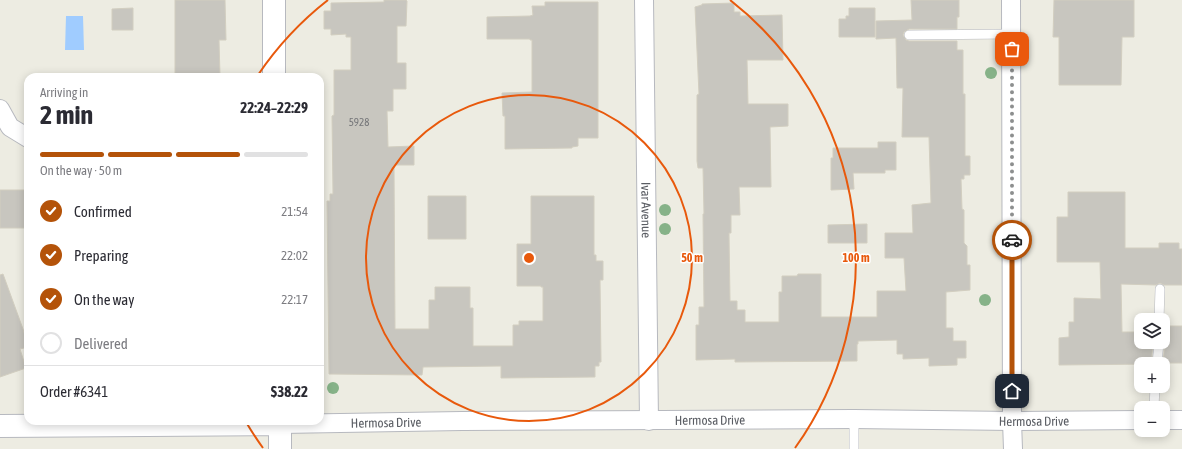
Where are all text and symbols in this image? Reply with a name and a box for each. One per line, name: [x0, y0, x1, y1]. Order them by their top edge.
pin: [995, 32, 1029, 66]
icon: bag: [1001, 38, 1023, 60]
text: Arriving in: [40, 85, 88, 100]
text: 22:24–22:29: [240, 99, 308, 116]
text: 2 min: [40, 100, 93, 130]
house number: 5928: [349, 116, 369, 128]
text: On the way · 50 m: [40, 163, 122, 178]
street label: Ivar Avenue: [638, 182, 654, 238]
icon: check: [40, 200, 62, 222]
text: Confirmed: [74, 203, 132, 220]
text: 21:54: [281, 204, 308, 219]
courier: [992, 220, 1032, 260]
icon: car: [1001, 229, 1023, 251]
icon: check: [40, 244, 62, 266]
text: Preparing: [74, 247, 128, 264]
text: 22:02: [281, 248, 308, 263]
centre of rings: [522, 251, 536, 265]
text: 50 m: [681, 251, 703, 265]
text: 100 m: [842, 251, 870, 265]
icon: check: [40, 288, 62, 310]
text: On the way: [74, 291, 135, 308]
text: 22:17: [281, 292, 308, 307]
map controls: [1134, 313, 1170, 437]
button: layers: [1134, 313, 1170, 349]
text: Delivered: [74, 335, 128, 352]
button: +: [1134, 357, 1170, 393]
pin: [995, 374, 1029, 408]
icon: home: [1001, 380, 1023, 402]
text: Order #6341: [40, 383, 108, 400]
text: $38.22: [271, 383, 308, 400]
button: −: [1134, 401, 1170, 437]
street label: Hermosa Drive: [675, 413, 745, 428]
street label: Hermosa Drive: [999, 414, 1069, 429]
street label: Hermosa Drive: [351, 415, 421, 431]

